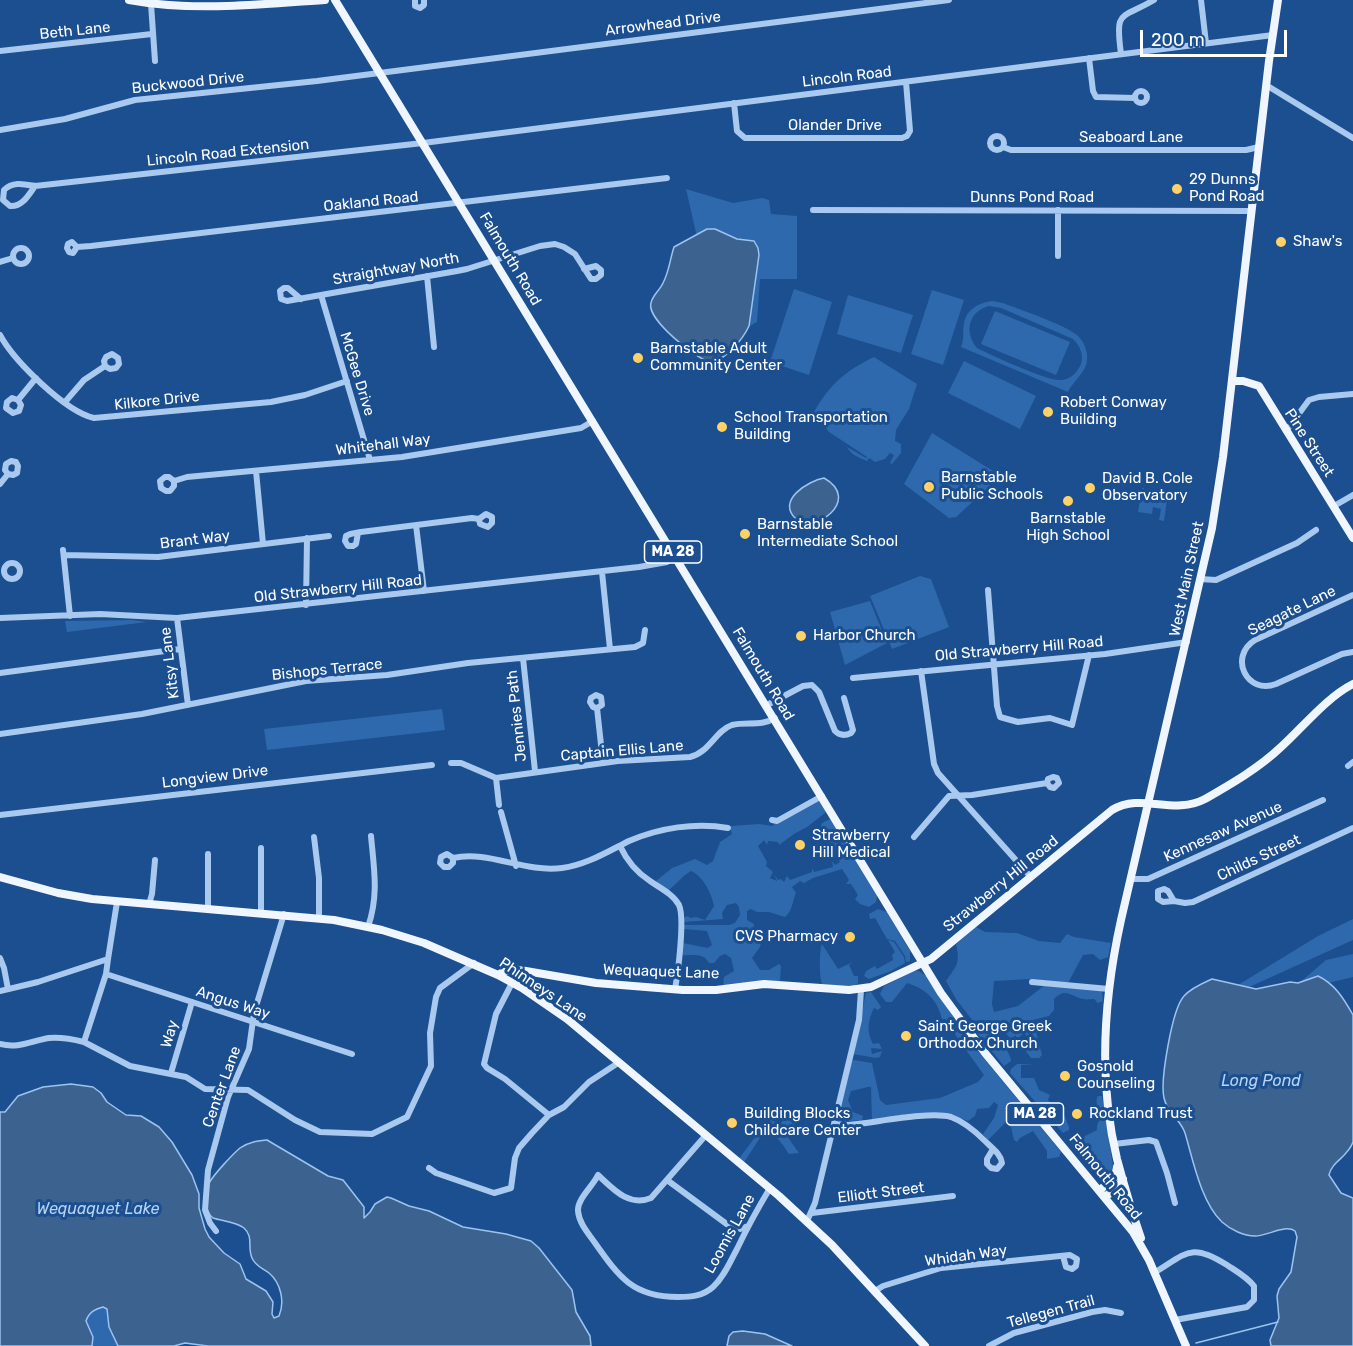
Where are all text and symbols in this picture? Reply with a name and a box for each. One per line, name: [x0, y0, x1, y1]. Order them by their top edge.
street label: Arrowhead Drive: [604, 8, 722, 40]
street label: Beth Lane: [39, 18, 111, 44]
scale bar: [1143, 18, 1290, 56]
text: 200 m: [1151, 29, 1205, 51]
street label: Lincoln Road: [801, 63, 893, 91]
street label: Buckwood Drive: [131, 68, 245, 98]
street label: Olander Drive: [788, 117, 882, 135]
street label: Seaboard Lane: [1079, 129, 1183, 147]
street label: Lincoln Road Extension: [146, 136, 310, 170]
place label: 29 Dunns Pond Road: [1189, 171, 1264, 206]
marker: 29 Dunns Pond Road: [1170, 182, 1184, 196]
street label: Oakland Road: [323, 188, 419, 216]
street label: Dunns Pond Road: [970, 189, 1094, 207]
street label: Falmouth Road: [475, 209, 545, 309]
place label: Shaw's: [1293, 233, 1342, 251]
marker: Shaw's: [1274, 235, 1288, 249]
street label: Straightway North: [331, 249, 461, 289]
street label: McGee Drive: [336, 330, 378, 418]
place label: Barnstable Adult Community Center: [650, 340, 782, 375]
marker: Barnstable Adult Community Center: [631, 351, 645, 365]
street label: Kilkore Drive: [113, 388, 201, 414]
place label: Robert Conway Building: [1060, 394, 1167, 429]
marker: Robert Conway Building: [1041, 405, 1055, 419]
street label: Pine Street: [1280, 405, 1338, 481]
place label: School Transportation Building: [734, 409, 888, 444]
marker: School Transportation Building: [715, 420, 729, 434]
street label: Whitehall Way: [335, 430, 431, 460]
place label: Barnstable Public Schools: [941, 469, 1043, 504]
place label: David B. Cole Observatory: [1102, 470, 1193, 505]
marker: Barnstable Public Schools: [922, 480, 936, 494]
marker: David B. Cole Observatory: [1083, 481, 1097, 495]
marker: Barnstable High School: [1061, 494, 1075, 508]
place label: Barnstable High School: [1026, 510, 1110, 545]
place label: Barnstable Intermediate School: [757, 516, 898, 551]
street label: West Main Street: [1166, 520, 1208, 638]
street label: Brant Way: [159, 527, 231, 553]
marker: Barnstable Intermediate School: [738, 527, 752, 541]
road number: MA 28: [644, 541, 702, 563]
street label: Old Strawberry Hill Road: [253, 571, 423, 607]
street label: Seagate Lane: [1245, 582, 1339, 640]
street label: Falmouth Road: [728, 624, 798, 724]
street label: Kitsy Lane: [157, 626, 183, 700]
place label: Harbor Church: [813, 627, 916, 645]
marker: Harbor Church: [794, 629, 808, 643]
street label: Old Strawberry Hill Road: [934, 633, 1104, 665]
street label: Bishops Terrace: [271, 655, 383, 685]
street label: Jennies Path: [503, 669, 531, 763]
street label: Captain Ellis Lane: [560, 737, 684, 765]
street label: Longview Drive: [161, 762, 269, 792]
street label: Kennesaw Avenue: [1161, 798, 1285, 866]
place label: Strawberry Hill Medical: [812, 827, 890, 862]
street label: Childs Street: [1214, 831, 1304, 885]
street label: Strawberry Hill Road: [940, 832, 1062, 936]
marker: Strawberry Hill Medical: [793, 838, 807, 852]
place label: CVS Pharmacy: [735, 928, 838, 946]
marker: CVS Pharmacy: [843, 930, 857, 944]
street label: Phinneys Lane: [496, 954, 590, 1026]
street label: Wequaquet Lane: [603, 961, 719, 983]
street label: Angus Way: [194, 983, 272, 1023]
street label: Way: [157, 1018, 183, 1050]
place label: Saint George Greek Orthodox Church: [918, 1018, 1052, 1053]
marker: Saint George Greek Orthodox Church: [899, 1029, 913, 1043]
street label: Center Lane: [199, 1044, 245, 1130]
place label: Gosnold Counseling: [1077, 1058, 1155, 1093]
marker: Gosnold Counseling: [1058, 1069, 1072, 1083]
water label: Long Pond: [1221, 1071, 1301, 1091]
road number: MA 28: [1006, 1103, 1064, 1125]
place label: Building Blocks Childcare Center: [744, 1105, 861, 1140]
place label: Rockland Trust: [1089, 1105, 1193, 1123]
marker: Rockland Trust: [1070, 1107, 1084, 1121]
marker: Building Blocks Childcare Center: [725, 1116, 739, 1130]
street label: Falmouth Road: [1065, 1130, 1145, 1224]
street label: Elliott Street: [837, 1179, 925, 1207]
street label: Loomis Lane: [701, 1191, 759, 1277]
water label: Wequaquet Lake: [36, 1199, 160, 1219]
street label: Whidah Way: [924, 1241, 1008, 1271]
street label: Tellegen Trail: [1005, 1292, 1097, 1332]

